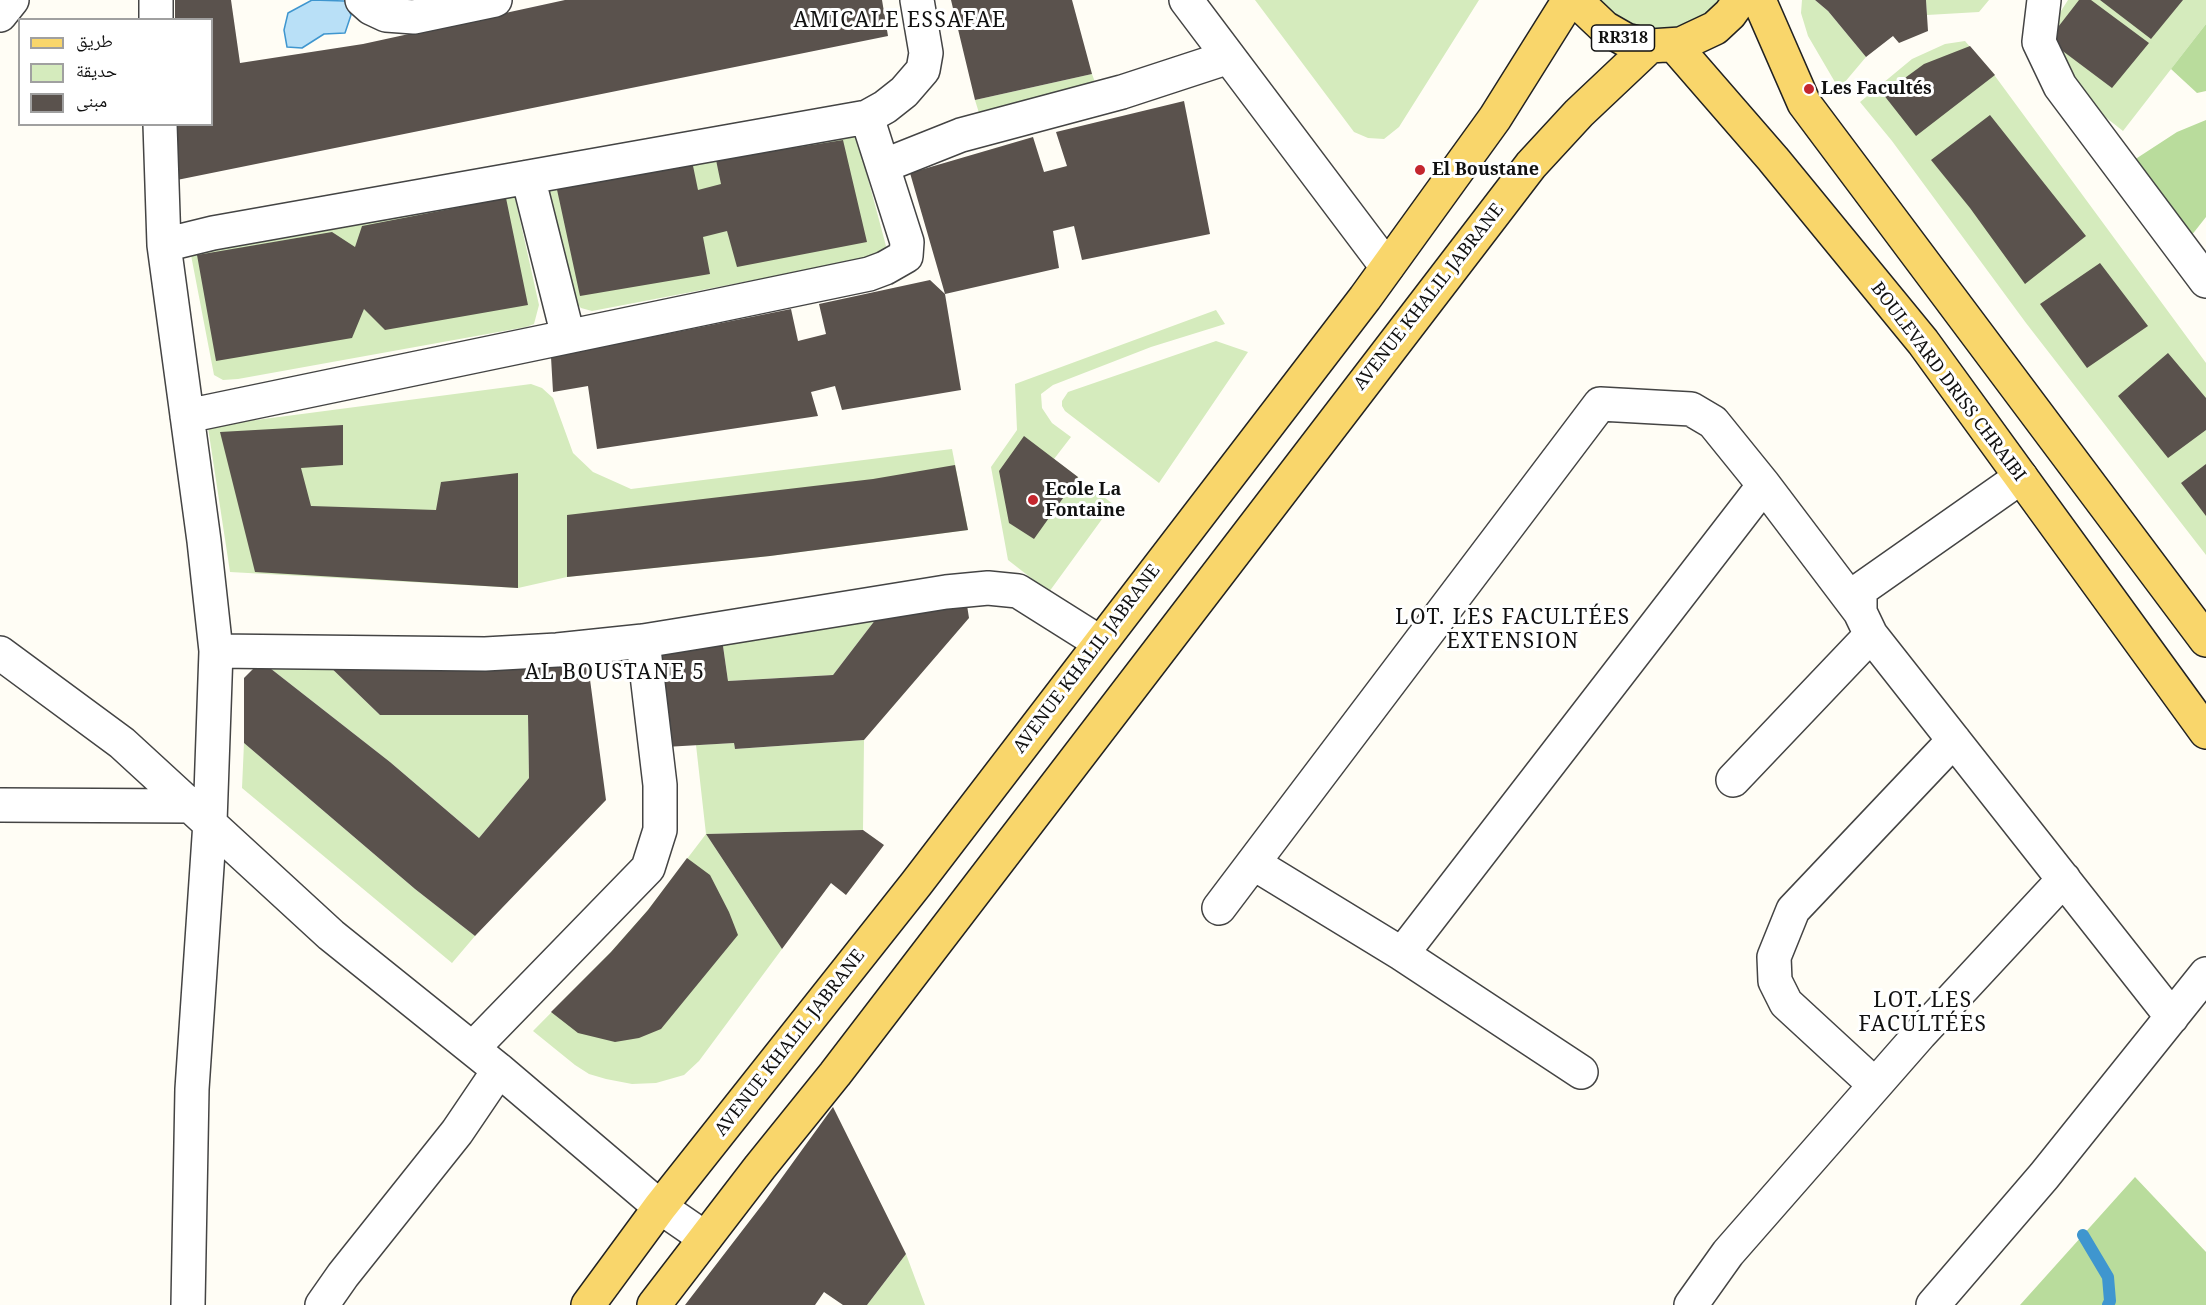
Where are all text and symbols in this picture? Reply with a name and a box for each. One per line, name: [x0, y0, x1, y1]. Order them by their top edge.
district label: AMICALE ESSAFAE: [793, 8, 1007, 34]
legend: [18, 18, 213, 126]
road number: RR318: [1592, 25, 1654, 51]
text: طريق: [76, 28, 113, 52]
text: حديقة: [76, 58, 117, 82]
place label: Les Facultés: [1821, 78, 1932, 100]
marker: Les Facultés: [1802, 82, 1816, 96]
text: مبنى: [76, 88, 107, 112]
place label: El Boustane: [1432, 159, 1539, 181]
marker: El Boustane: [1413, 163, 1427, 177]
street label: AVENUE KHALIL JABRANE: [1349, 199, 1509, 395]
street label: BOULEVARD DRISS CHRAIBI: [1866, 278, 2030, 486]
place label: Ecole La Fontaine: [1045, 479, 1125, 522]
marker: Ecole La Fontaine: [1026, 493, 1040, 507]
street label: AVENUE KHALIL JABRANE: [1009, 560, 1165, 758]
district label: LOT. LES FACULTÉES EXTENSION: [1395, 605, 1631, 655]
district label: AL BOUSTANE 5: [525, 660, 705, 686]
street label: AVENUE KHALIL JABRANE: [710, 945, 870, 1141]
district label: LOT. LES FACULTÉES: [1859, 988, 1987, 1038]

